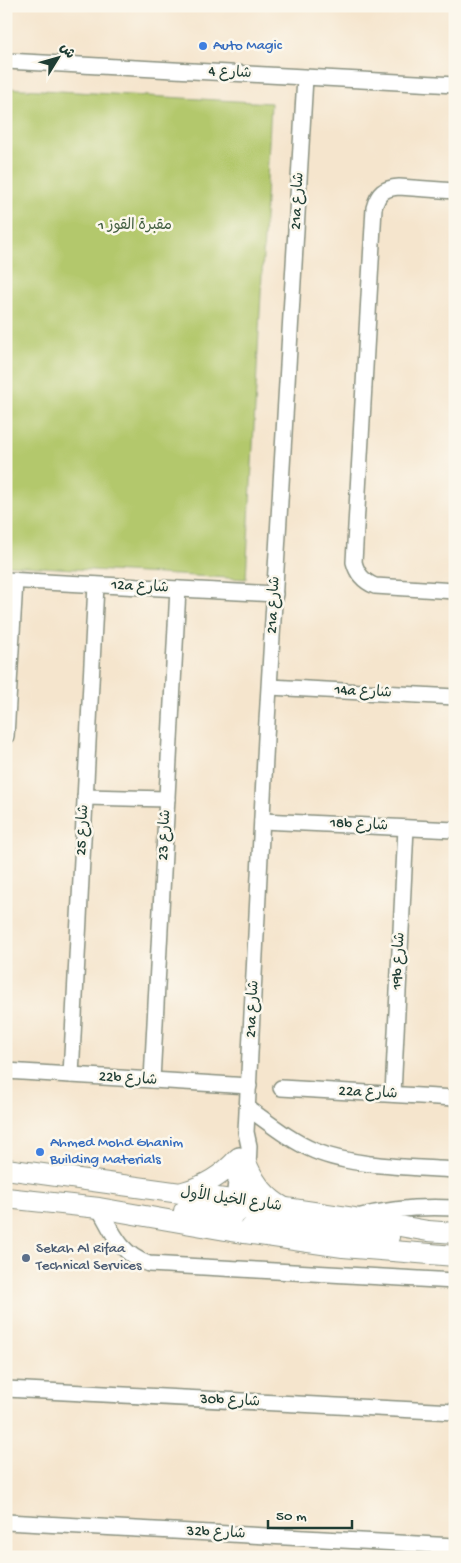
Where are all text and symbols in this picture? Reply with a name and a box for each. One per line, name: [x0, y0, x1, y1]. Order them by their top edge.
north arrow: [32, 32, 82, 82]
place label: Auto Magic: [213, 37, 283, 55]
text: ش: [55, 40, 78, 63]
marker: Auto Magic: [197, 40, 209, 52]
street label: شارع 4: [208, 63, 252, 83]
street label: 21a شارع: [288, 172, 308, 230]
park label: مقبرة القوز 1: [97, 217, 172, 235]
street label: 12a شارع: [110, 576, 169, 597]
street label: 21a شارع: [264, 576, 284, 634]
street label: 14a شارع: [333, 681, 392, 702]
street label: شارع 25: [73, 804, 93, 856]
street label: شارع 23: [155, 809, 175, 861]
street label: 18b شارع: [328, 814, 389, 836]
street label: 19b شارع: [388, 932, 409, 991]
street label: 21a شارع: [243, 980, 263, 1038]
street label: 22b شارع: [98, 1068, 158, 1090]
street label: 22a شارع: [338, 1082, 398, 1104]
place label: Ahmed Mohd Ghanim Building Materials: [49, 1134, 183, 1169]
marker: Ahmed Mohd Ghanim Building Materials: [34, 1146, 46, 1158]
street label: شارع الخيل الأول: [179, 1181, 283, 1216]
place label: Sekah Al Rifaa Technical Services: [35, 1240, 142, 1275]
marker: Sekah Al Rifaa Technical Services: [20, 1252, 32, 1264]
street label: 30b شارع: [198, 1390, 261, 1412]
scale bar: [268, 1498, 352, 1530]
text: 50 m: [276, 1508, 307, 1526]
street label: 32b شارع: [185, 1522, 246, 1544]

